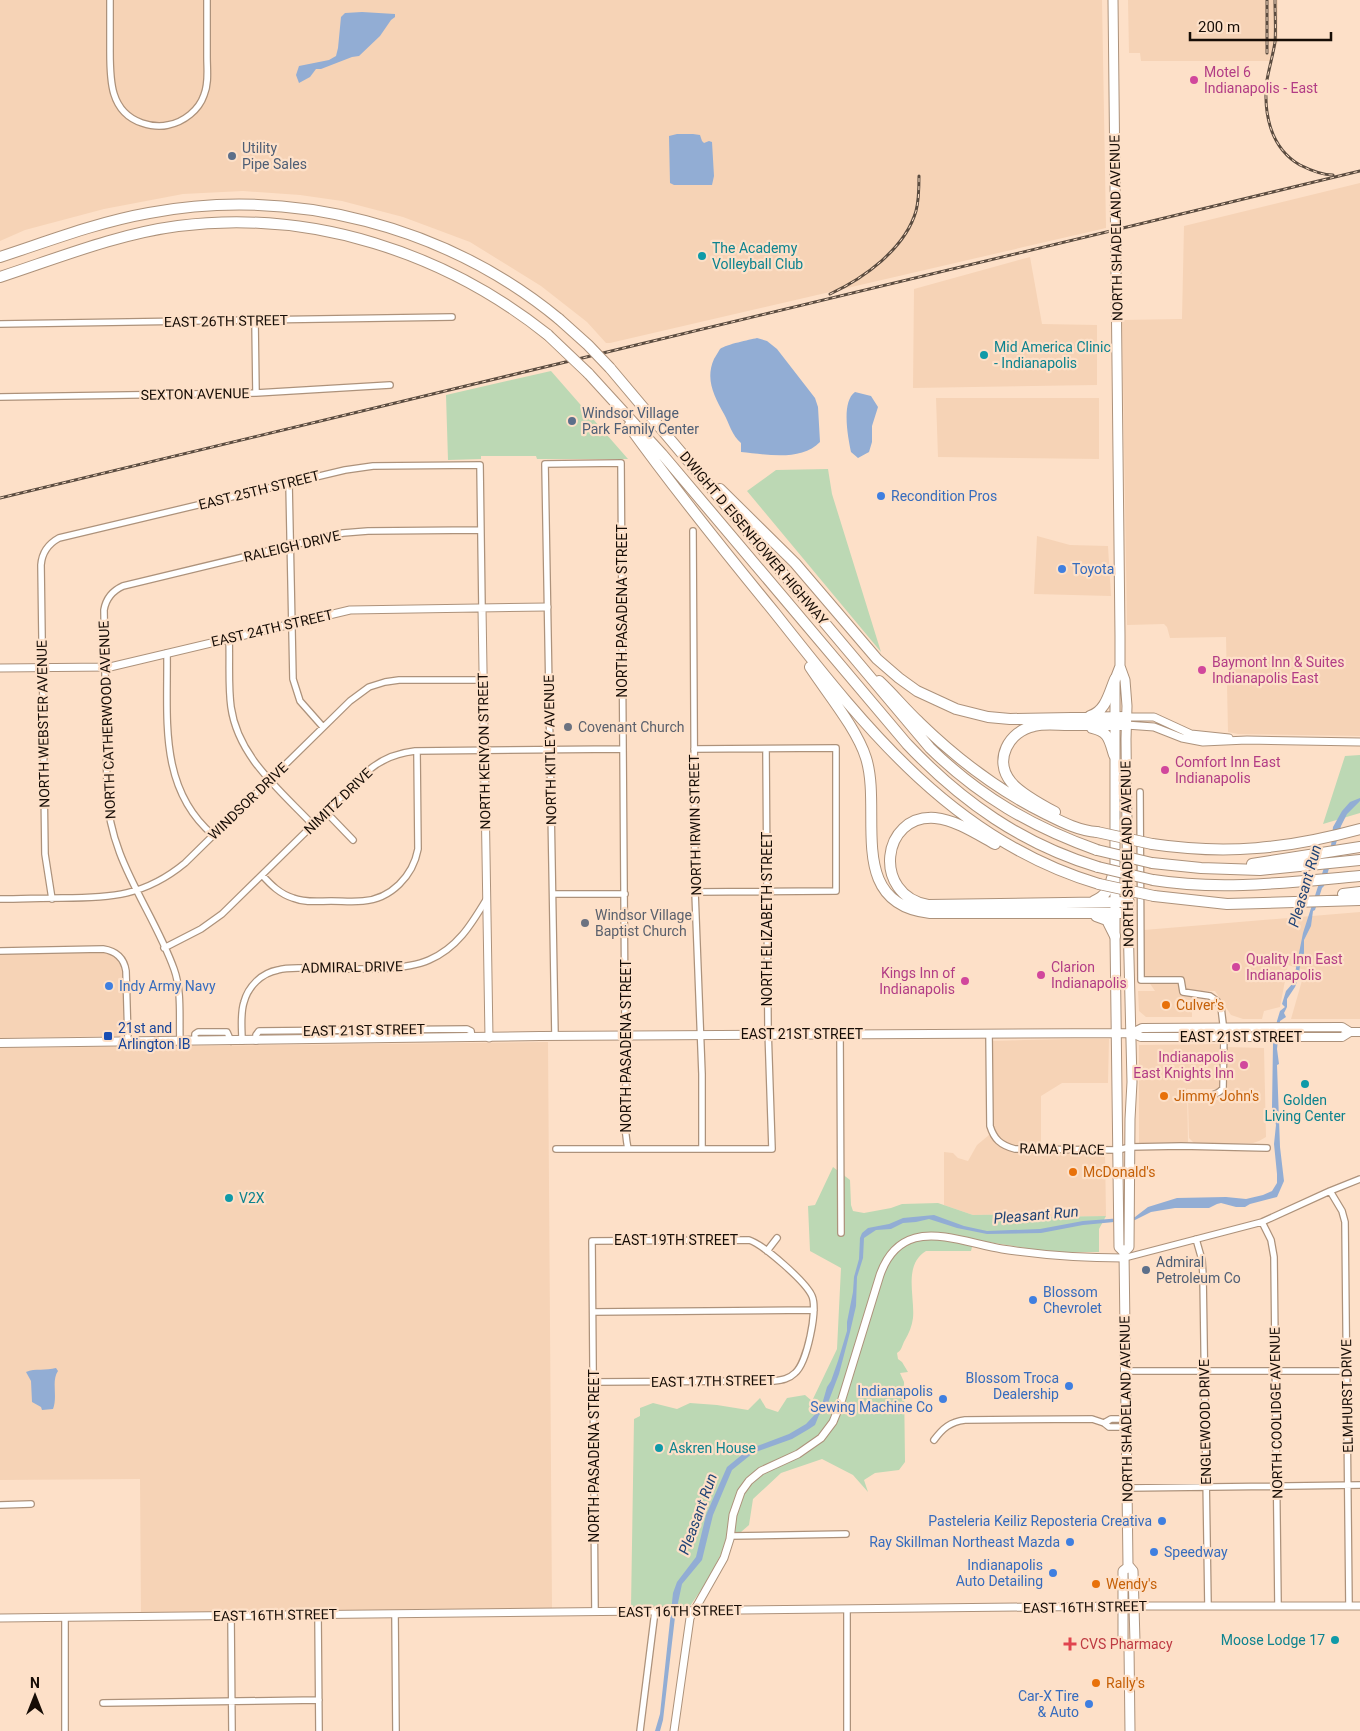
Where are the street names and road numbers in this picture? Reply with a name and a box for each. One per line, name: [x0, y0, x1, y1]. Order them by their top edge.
street label: NORTH SHADELAND AVENUE: [1106, 135, 1126, 321]
street label: EAST 26TH STREET: [164, 312, 289, 330]
street label: SEXTON AVENUE: [141, 385, 250, 403]
street label: DWIGHT D EISENHOWER HIGHWAY: [677, 448, 832, 628]
street label: EAST 25TH STREET: [197, 467, 322, 513]
street label: NORTH PASADENA STREET: [614, 524, 630, 698]
street label: RALEIGH DRIVE: [242, 527, 342, 565]
street label: EAST 24TH STREET: [210, 606, 335, 650]
street label: NORTH CATHERWOOD AVENUE: [96, 620, 118, 820]
street label: NORTH WEBSTER AVENUE: [34, 640, 52, 808]
street label: NORTH KENYON STREET: [475, 672, 493, 830]
street label: NORTH KITLEY AVENUE: [541, 675, 559, 825]
street label: NORTH IRWIN STREET: [686, 754, 704, 896]
street label: WINDSOR DRIVE: [205, 759, 291, 843]
street label: NORTH SHADELAND AVENUE: [1117, 761, 1137, 947]
street label: NIMITZ DRIVE: [301, 765, 375, 837]
street label: NORTH ELIZABETH STREET: [759, 831, 775, 1006]
street label: ADMIRAL DRIVE: [301, 958, 403, 976]
street label: NORTH PASADENA STREET: [618, 959, 634, 1133]
street label: EAST 21ST STREET: [303, 1021, 426, 1039]
street label: EAST 21ST STREET: [741, 1026, 864, 1042]
street label: EAST 21ST STREET: [1180, 1029, 1303, 1045]
street label: RAMA PLACE: [1019, 1140, 1105, 1158]
street label: EAST 19TH STREET: [614, 1232, 739, 1248]
street label: NORTH SHADELAND AVENUE: [1116, 1316, 1136, 1502]
street label: NORTH COOLIDGE AVENUE: [1267, 1327, 1285, 1499]
street label: ELMHURST DRIVE: [1338, 1339, 1356, 1453]
street label: ENGLEWOOD DRIVE: [1196, 1359, 1214, 1485]
street label: NORTH PASADENA STREET: [586, 1369, 602, 1543]
street label: EAST 17TH STREET: [651, 1372, 776, 1390]
street label: EAST 16TH STREET: [1023, 1598, 1148, 1616]
street label: EAST 16TH STREET: [618, 1602, 743, 1620]
street label: EAST 16TH STREET: [213, 1606, 338, 1624]

